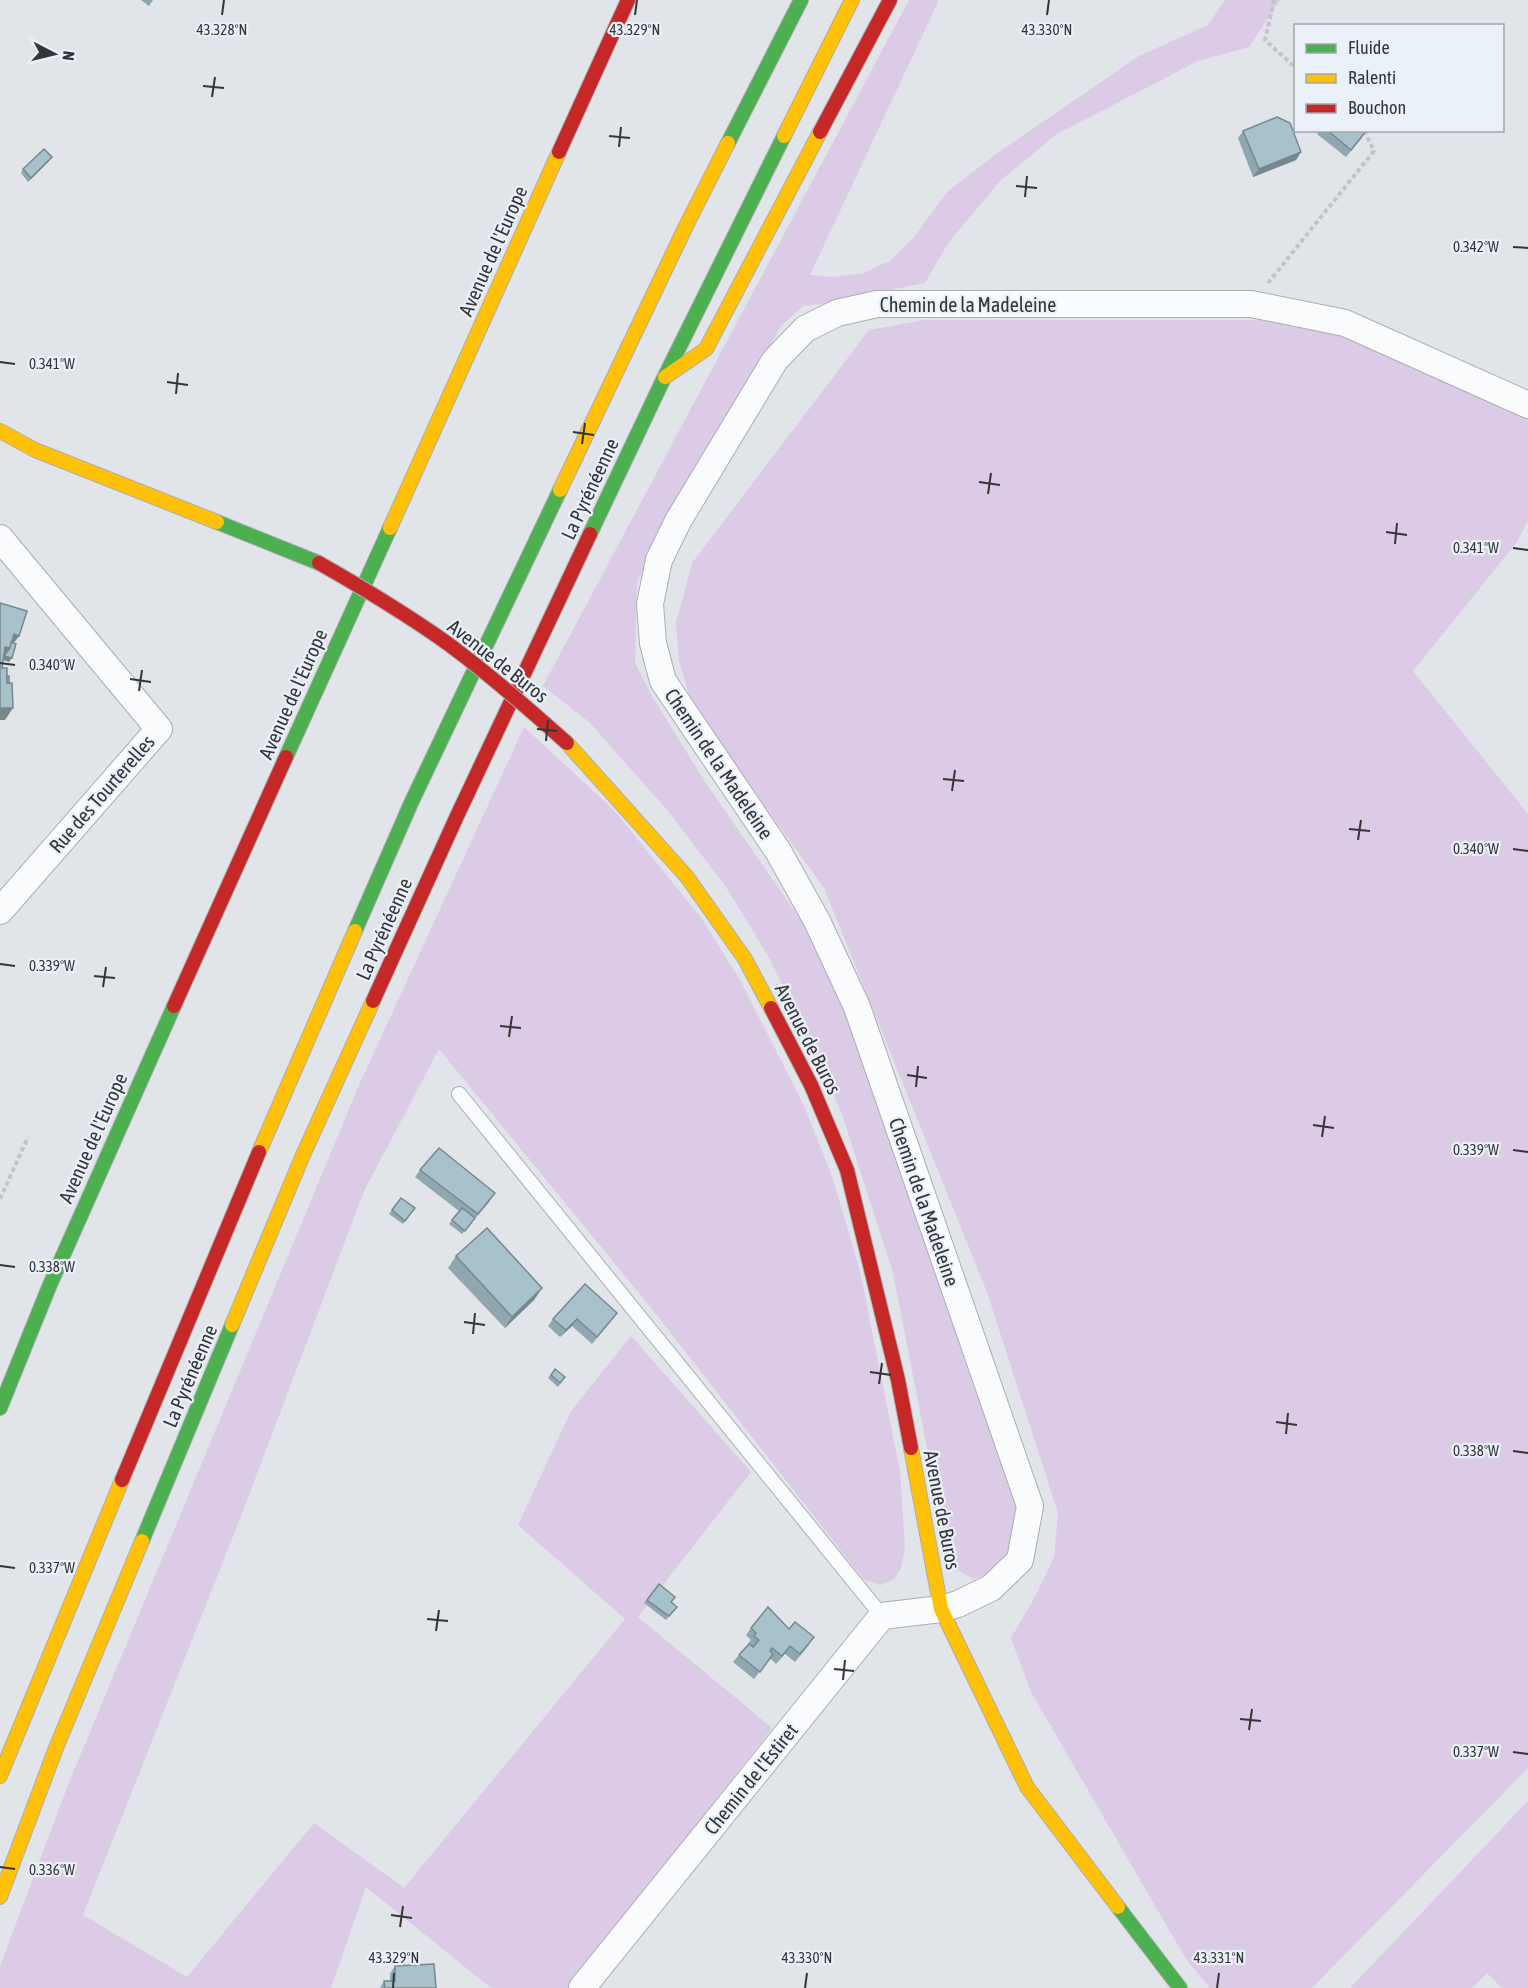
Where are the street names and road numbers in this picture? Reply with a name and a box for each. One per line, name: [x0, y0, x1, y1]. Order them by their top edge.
street label: Avenue de l'Europe: [454, 182, 532, 319]
street label: Chemin de la Madeleine: [880, 293, 1056, 316]
street label: La Pyrénéenne: [556, 435, 623, 543]
street label: Avenue de Buros: [444, 614, 553, 707]
street label: Avenue de l'Europe: [254, 625, 332, 762]
street label: Chemin de la Madeleine: [660, 684, 778, 843]
street label: Rue des Tourterelles: [44, 730, 159, 857]
street label: La Pyrénéenne: [351, 874, 416, 983]
street label: Avenue de Buros: [771, 980, 846, 1098]
street label: Avenue de l'Europe: [54, 1069, 132, 1206]
street label: Chemin de la Madeleine: [885, 1115, 964, 1289]
street label: La Pyrénéenne: [158, 1321, 221, 1430]
street label: Avenue de Buros: [920, 1448, 965, 1571]
street label: Chemin de l'Estiret: [699, 1719, 802, 1839]

